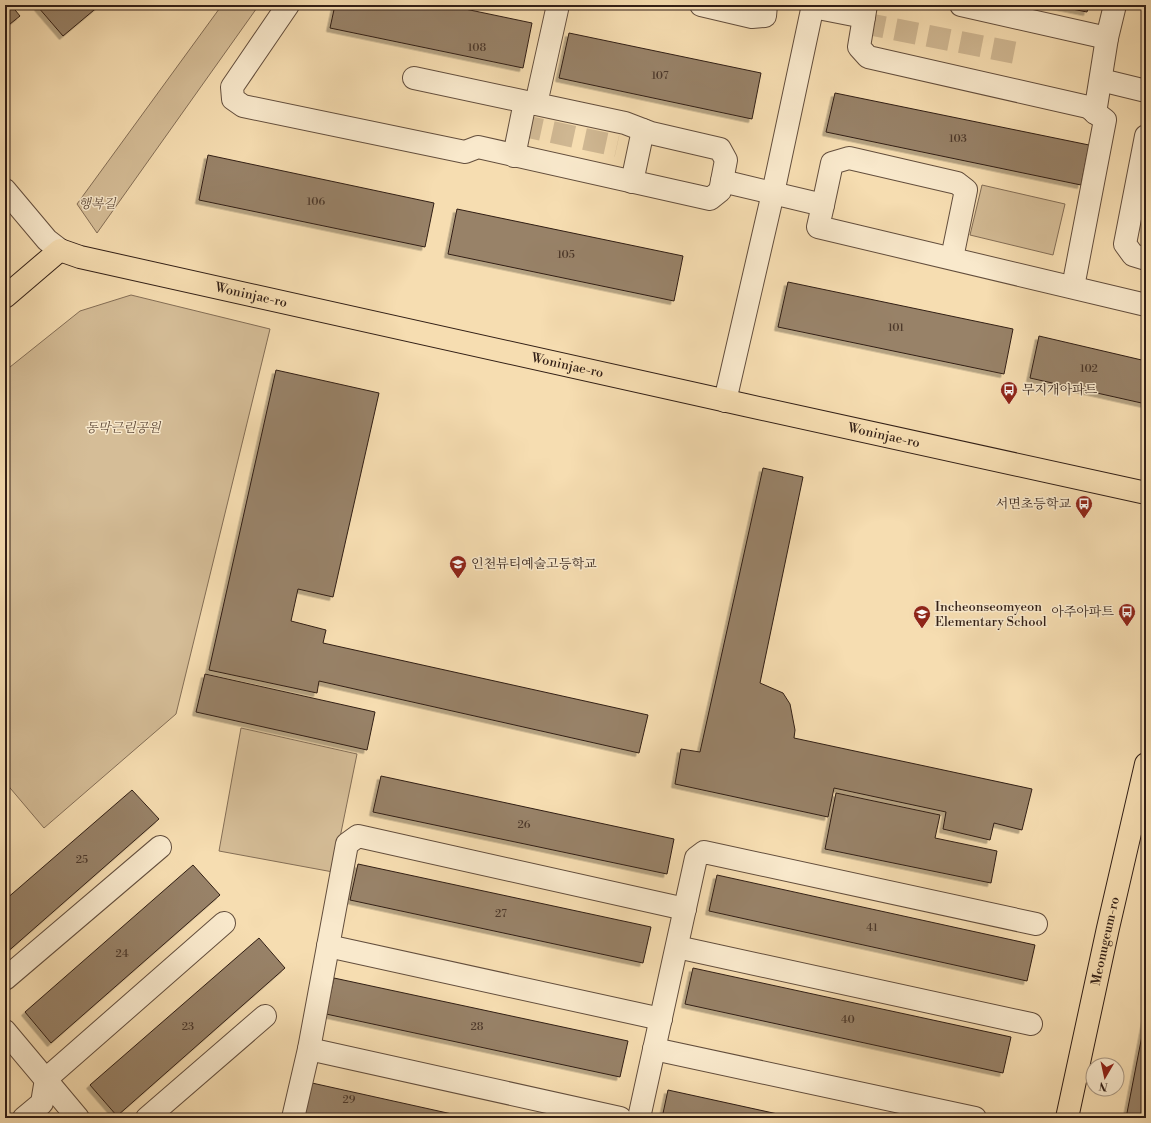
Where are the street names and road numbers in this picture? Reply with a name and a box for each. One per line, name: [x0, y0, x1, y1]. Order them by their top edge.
street label: Woninjae-ro: [213, 279, 289, 311]
street label: Woninjae-ro: [529, 350, 605, 381]
street label: Woninjae-ro: [845, 420, 921, 451]
street label: Meonugeum-ro: [1088, 895, 1123, 987]

